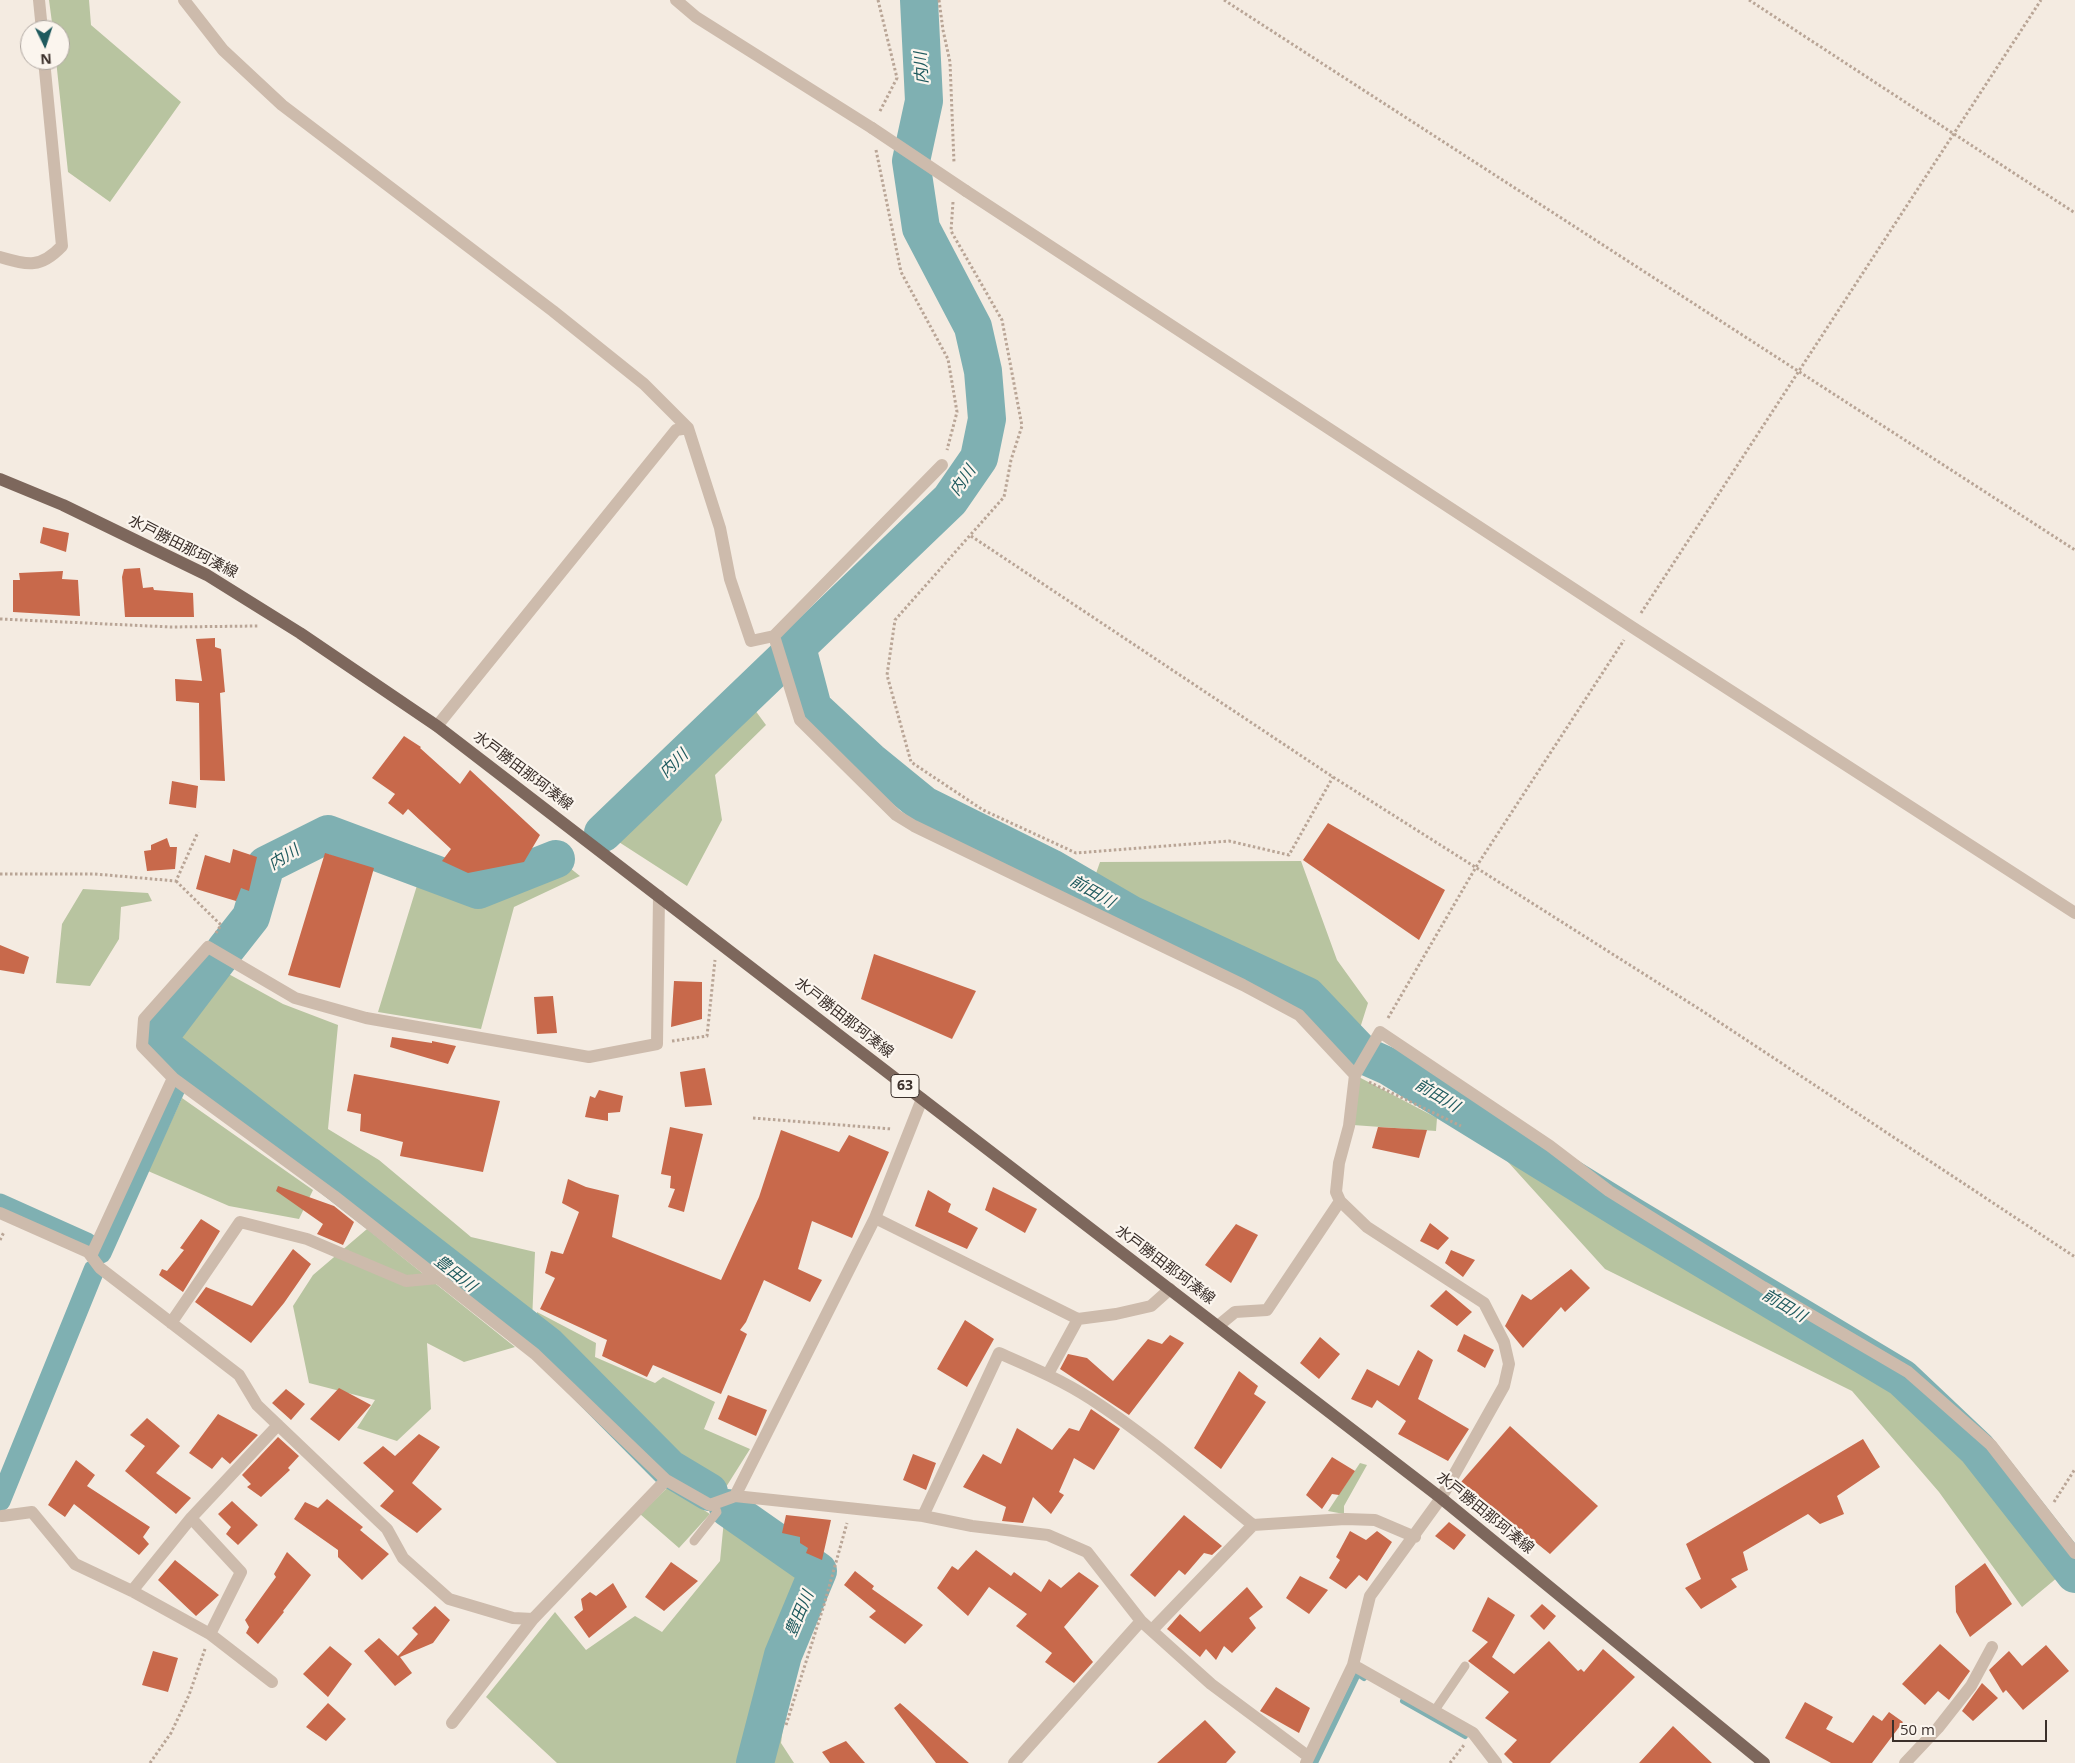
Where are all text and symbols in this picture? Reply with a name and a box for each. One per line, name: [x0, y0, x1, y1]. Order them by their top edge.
north arrow: [20, 20, 70, 70]
text: N: [40, 50, 52, 69]
water label: 内川: [912, 52, 932, 84]
water label: 内川: [946, 462, 980, 500]
street label: 水戸勝田那珂湊線: [125, 512, 241, 582]
street label: 水戸勝田那珂湊線: [470, 728, 576, 814]
water label: 内川: [656, 746, 692, 782]
water label: 内川: [265, 841, 303, 875]
water label: 前田川: [1066, 872, 1118, 912]
street label: 水戸勝田那珂湊線: [791, 974, 897, 1062]
road number: 63: [891, 1074, 919, 1098]
water label: 前田川: [1411, 1075, 1463, 1117]
street label: 水戸勝田那珂湊線: [1112, 1222, 1218, 1308]
water label: 豊田川: [430, 1252, 480, 1296]
water label: 前田川: [1758, 1285, 1810, 1327]
street label: 水戸勝田那珂湊線: [1433, 1468, 1537, 1558]
water label: 豊田川: [782, 1588, 818, 1640]
scale bar: [1895, 1710, 2050, 1742]
text: 50 m: [1900, 1719, 1935, 1739]

